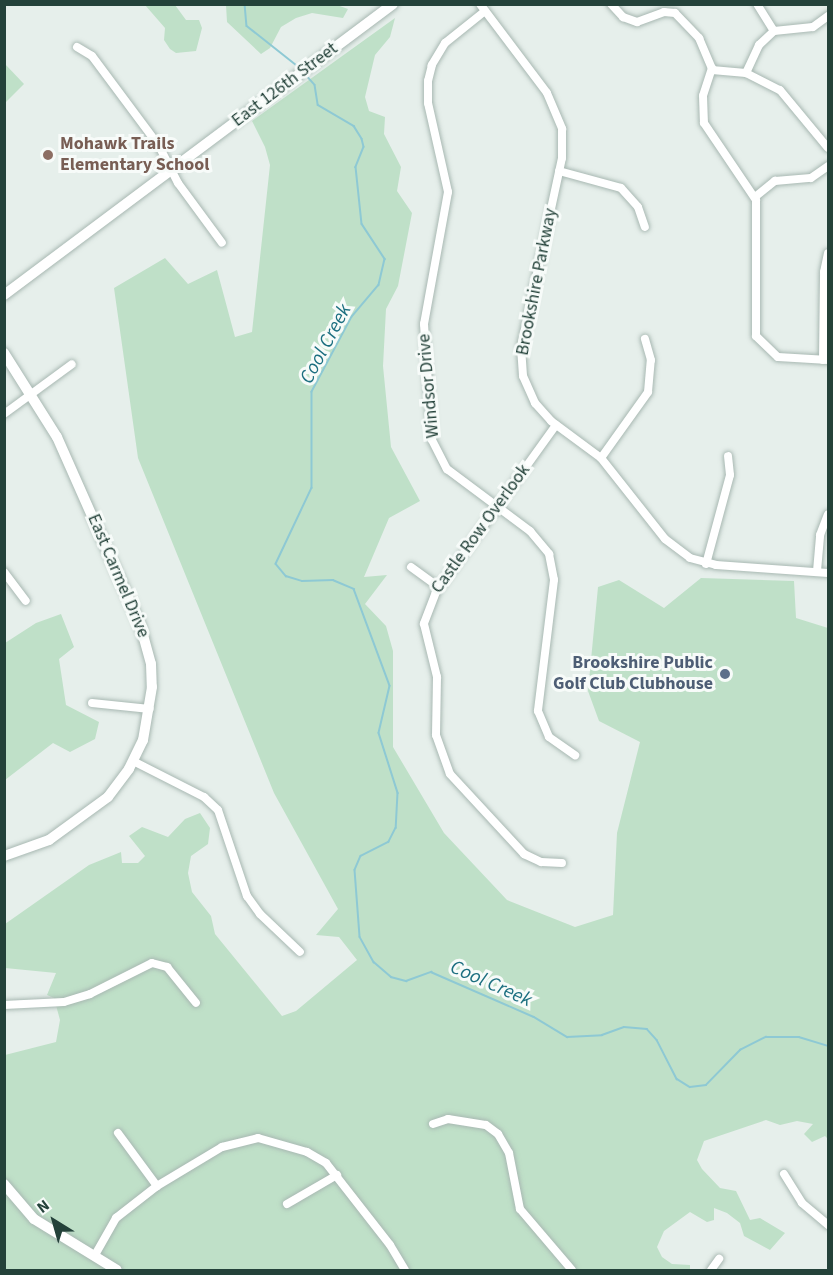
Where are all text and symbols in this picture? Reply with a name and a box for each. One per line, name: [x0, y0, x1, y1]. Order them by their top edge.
street label: East 126th Street: [228, 38, 342, 132]
place label: Mohawk Trails Elementary School: [60, 134, 210, 176]
marker: Mohawk Trails Elementary School: [41, 148, 55, 162]
street label: Brookshire Parkway: [512, 207, 562, 357]
water label: Cool Creek: [295, 300, 357, 388]
street label: Windsor Drive: [414, 333, 444, 439]
street label: Castle Row Overlook: [427, 460, 535, 598]
street label: East Carmel Drive: [82, 511, 154, 641]
place label: Brookshire Public Golf Club Clubhouse: [553, 653, 713, 696]
marker: Brookshire Public Golf Club Clubhouse: [718, 667, 732, 681]
water label: Cool Creek: [446, 955, 536, 1013]
north arrow: [24, 1191, 84, 1251]
text: N: [32, 1195, 54, 1219]

